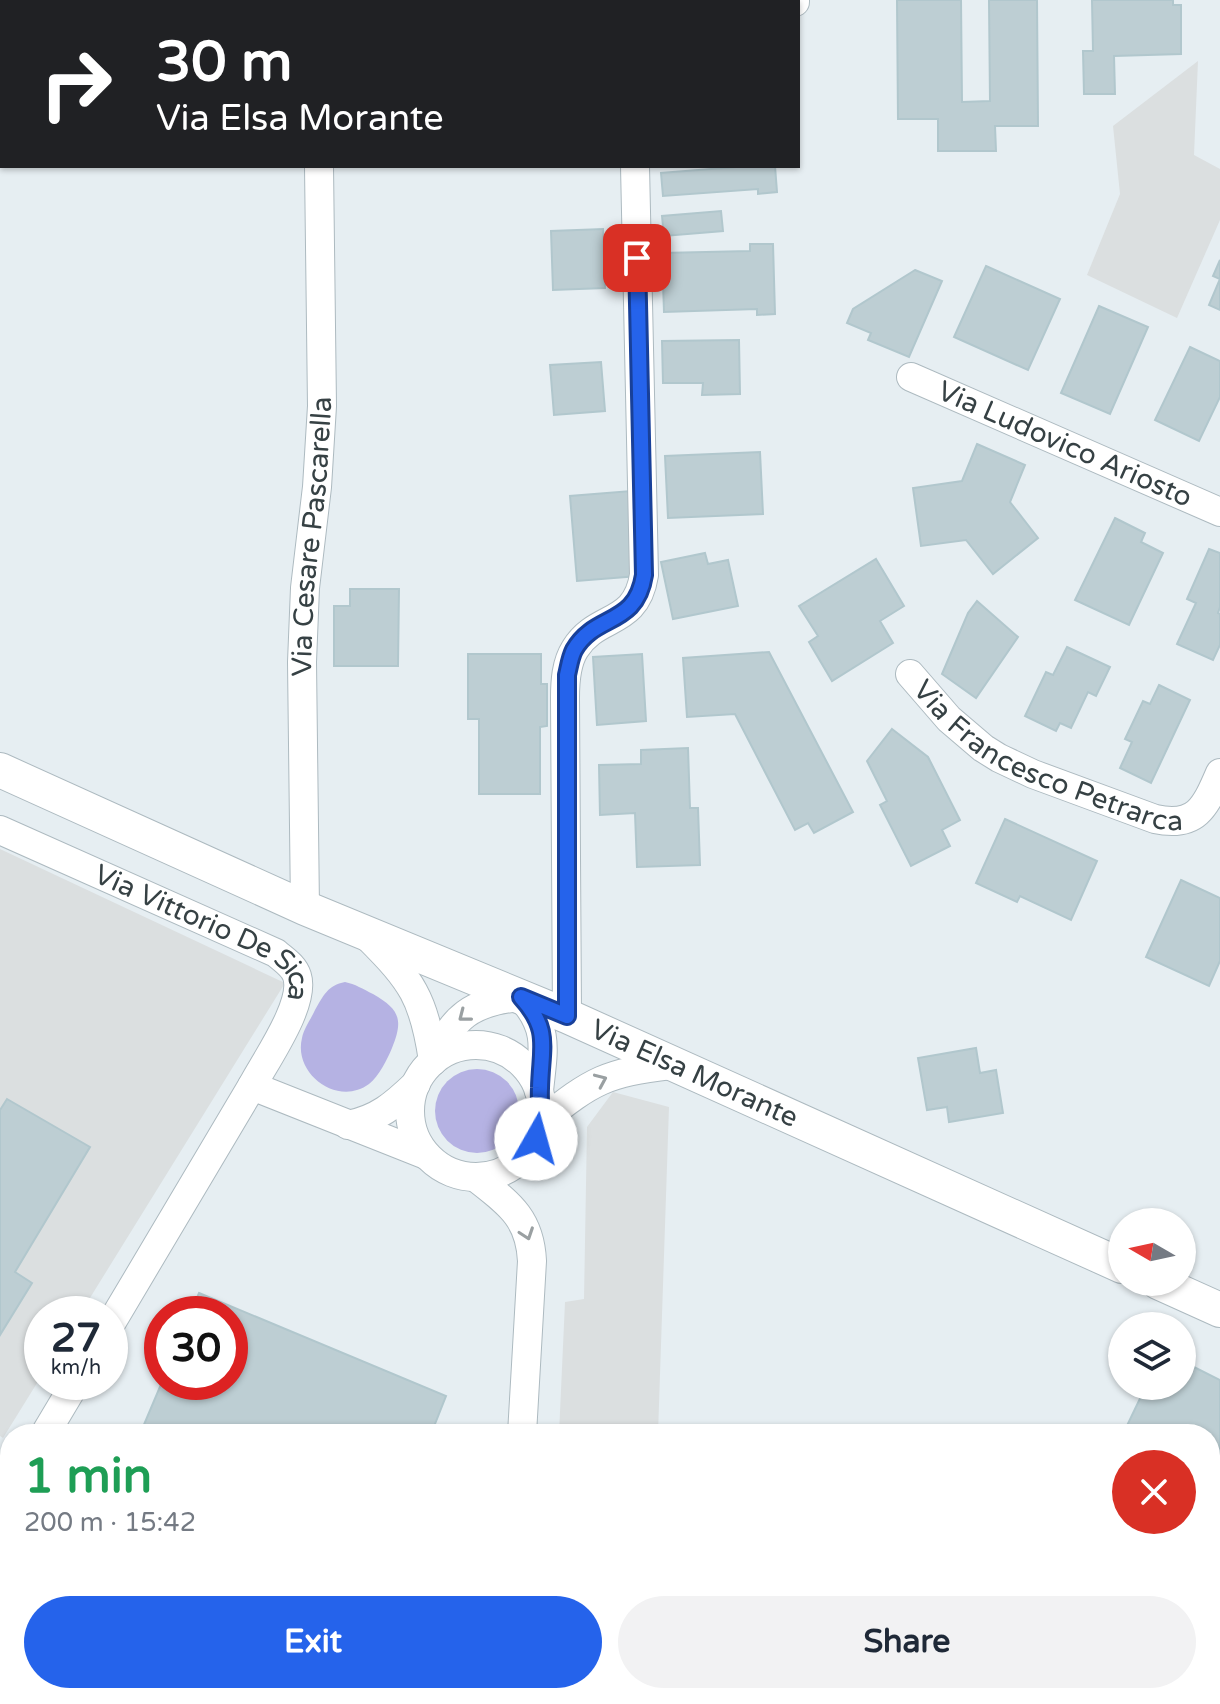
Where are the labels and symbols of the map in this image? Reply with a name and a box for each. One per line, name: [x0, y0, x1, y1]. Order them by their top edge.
pin: [603, 224, 671, 292]
street label: Via Ludovico Ariosto: [933, 374, 1197, 515]
street label: Via Cesare Pascarella: [285, 396, 339, 677]
street label: Via Francesco Petrarca: [906, 673, 1184, 838]
street label: Via Vittorio De Sica: [89, 857, 316, 1004]
one-way arrow: [458, 1006, 473, 1020]
street label: Via Elsa Morante: [586, 1012, 804, 1135]
one-way arrow: [593, 1074, 607, 1090]
position arrow: [494, 1097, 578, 1181]
north arrow: [1108, 1208, 1196, 1296]
one-way arrow: [517, 1226, 533, 1240]
speed limit sign: 30: [144, 1296, 248, 1400]

